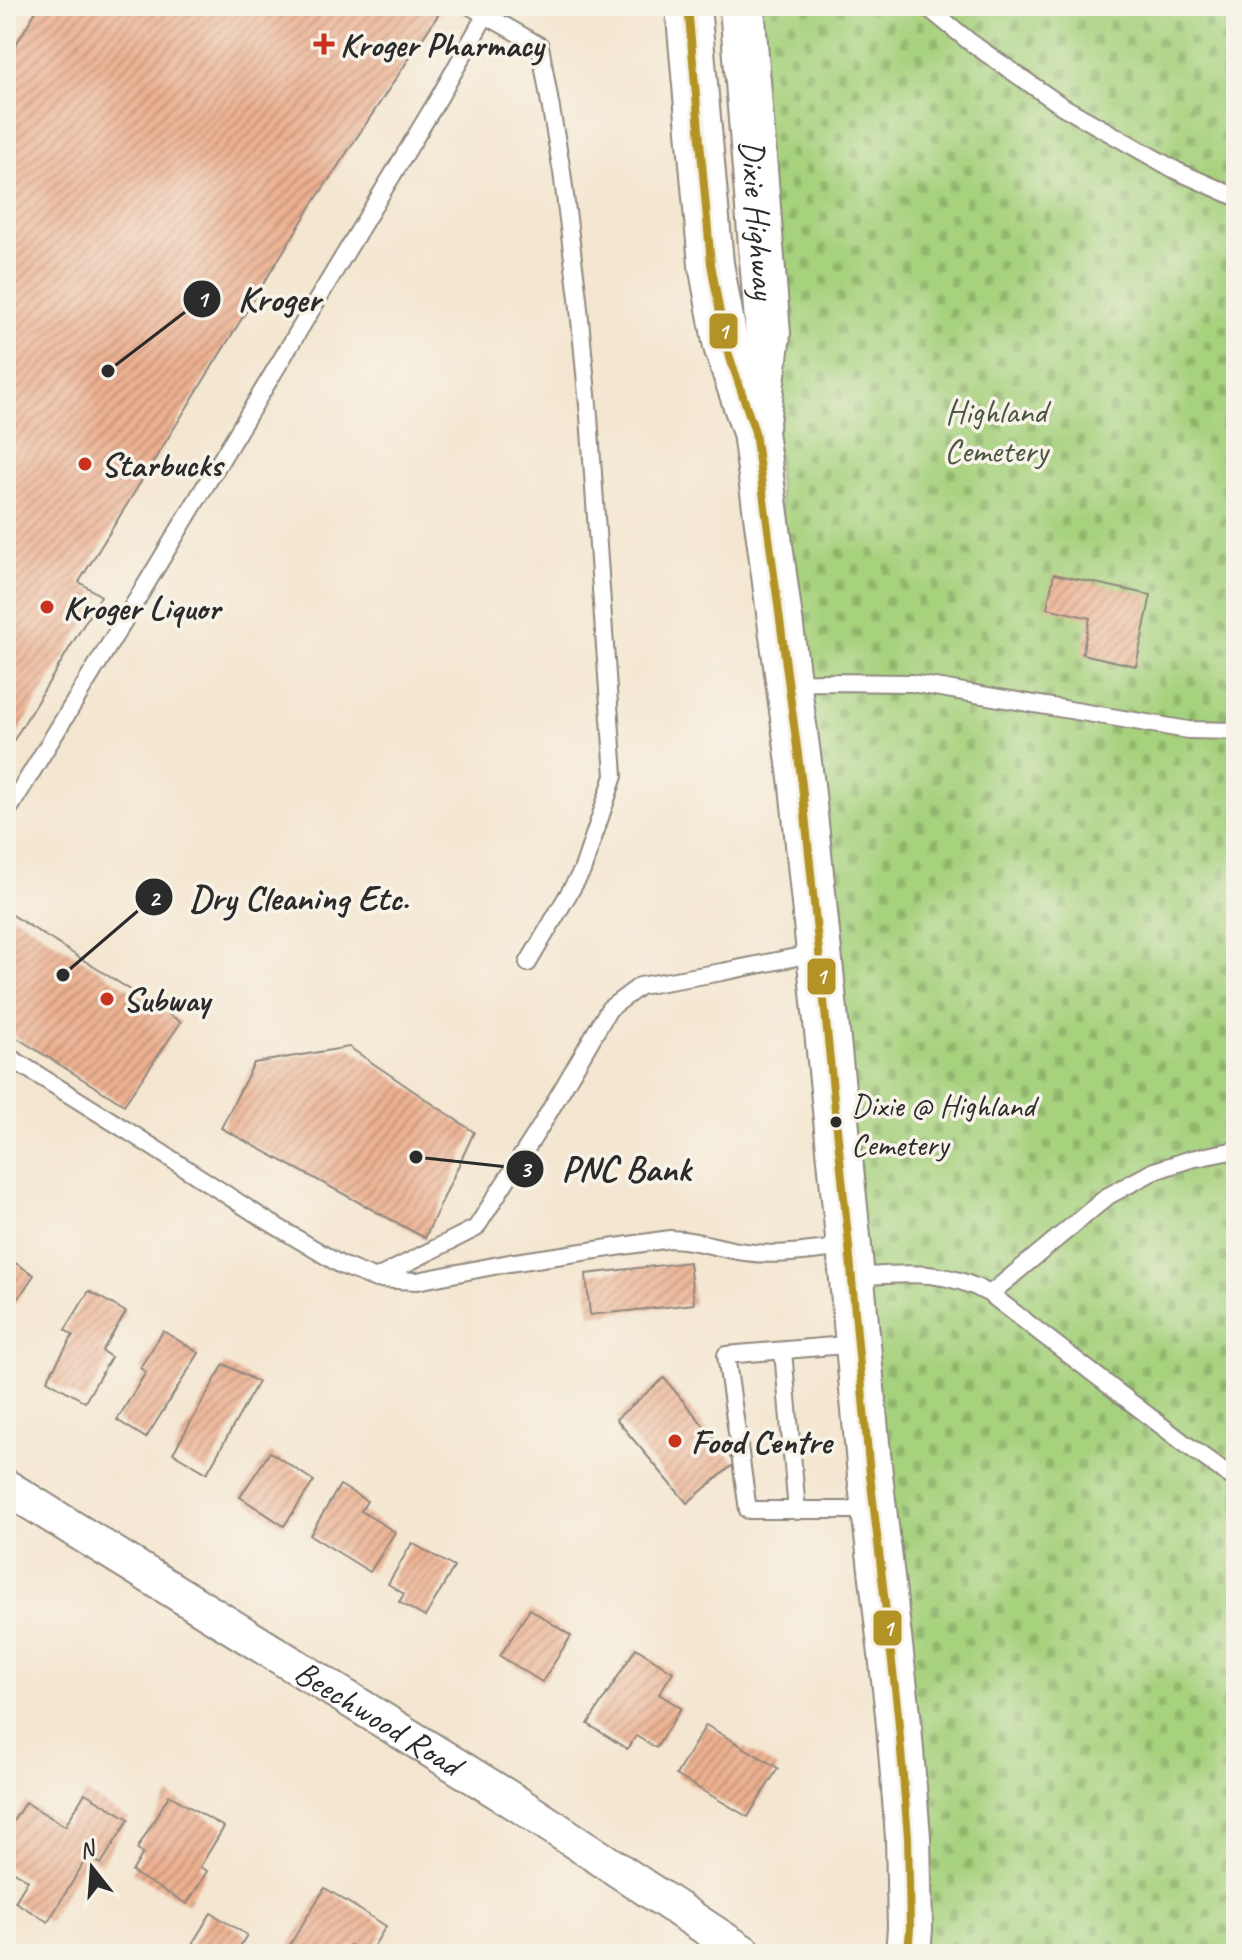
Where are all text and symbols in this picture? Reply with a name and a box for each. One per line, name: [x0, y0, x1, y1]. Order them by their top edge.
place label: Kroger Pharmacy: [340, 23, 546, 66]
marker: Kroger Pharmacy: [315, 35, 333, 53]
street label: Dixie Highway: [731, 138, 786, 303]
callout: Kroger: [182, 269, 337, 329]
text: Kroger: [238, 276, 324, 322]
text: 1: [197, 284, 211, 314]
line badge: 1: [708, 312, 739, 350]
text: 1: [718, 318, 730, 346]
park label: Highland Cemetery: [944, 390, 1052, 472]
place label: Starbucks: [101, 443, 225, 486]
marker: Starbucks: [76, 455, 94, 473]
place label: Kroger Liquor: [63, 586, 224, 629]
marker: Kroger Liquor: [38, 598, 56, 616]
callout: Dry Cleaning Etc.: [134, 867, 425, 927]
text: Dry Cleaning Etc.: [189, 875, 410, 921]
text: 2: [149, 883, 162, 913]
line badge: 1: [806, 957, 837, 996]
text: 1: [816, 963, 828, 991]
place label: Subway: [123, 978, 213, 1021]
marker: Subway: [98, 990, 116, 1008]
place label: Dixie @ Highland Cemetery: [851, 1085, 1040, 1165]
marker: Dixie @ Highland Cemetery: [828, 1114, 844, 1130]
callout: PNC Bank: [505, 1139, 706, 1199]
text: PNC Bank: [562, 1146, 694, 1192]
text: 3: [520, 1154, 533, 1184]
place label: Food Centre: [691, 1420, 835, 1463]
marker: Food Centre: [666, 1432, 684, 1450]
line badge: 1: [872, 1609, 903, 1647]
text: 1: [883, 1615, 895, 1643]
street label: Beechwood Road: [287, 1650, 474, 1789]
north arrow: [52, 1828, 132, 1908]
text: N: [76, 1833, 100, 1865]

